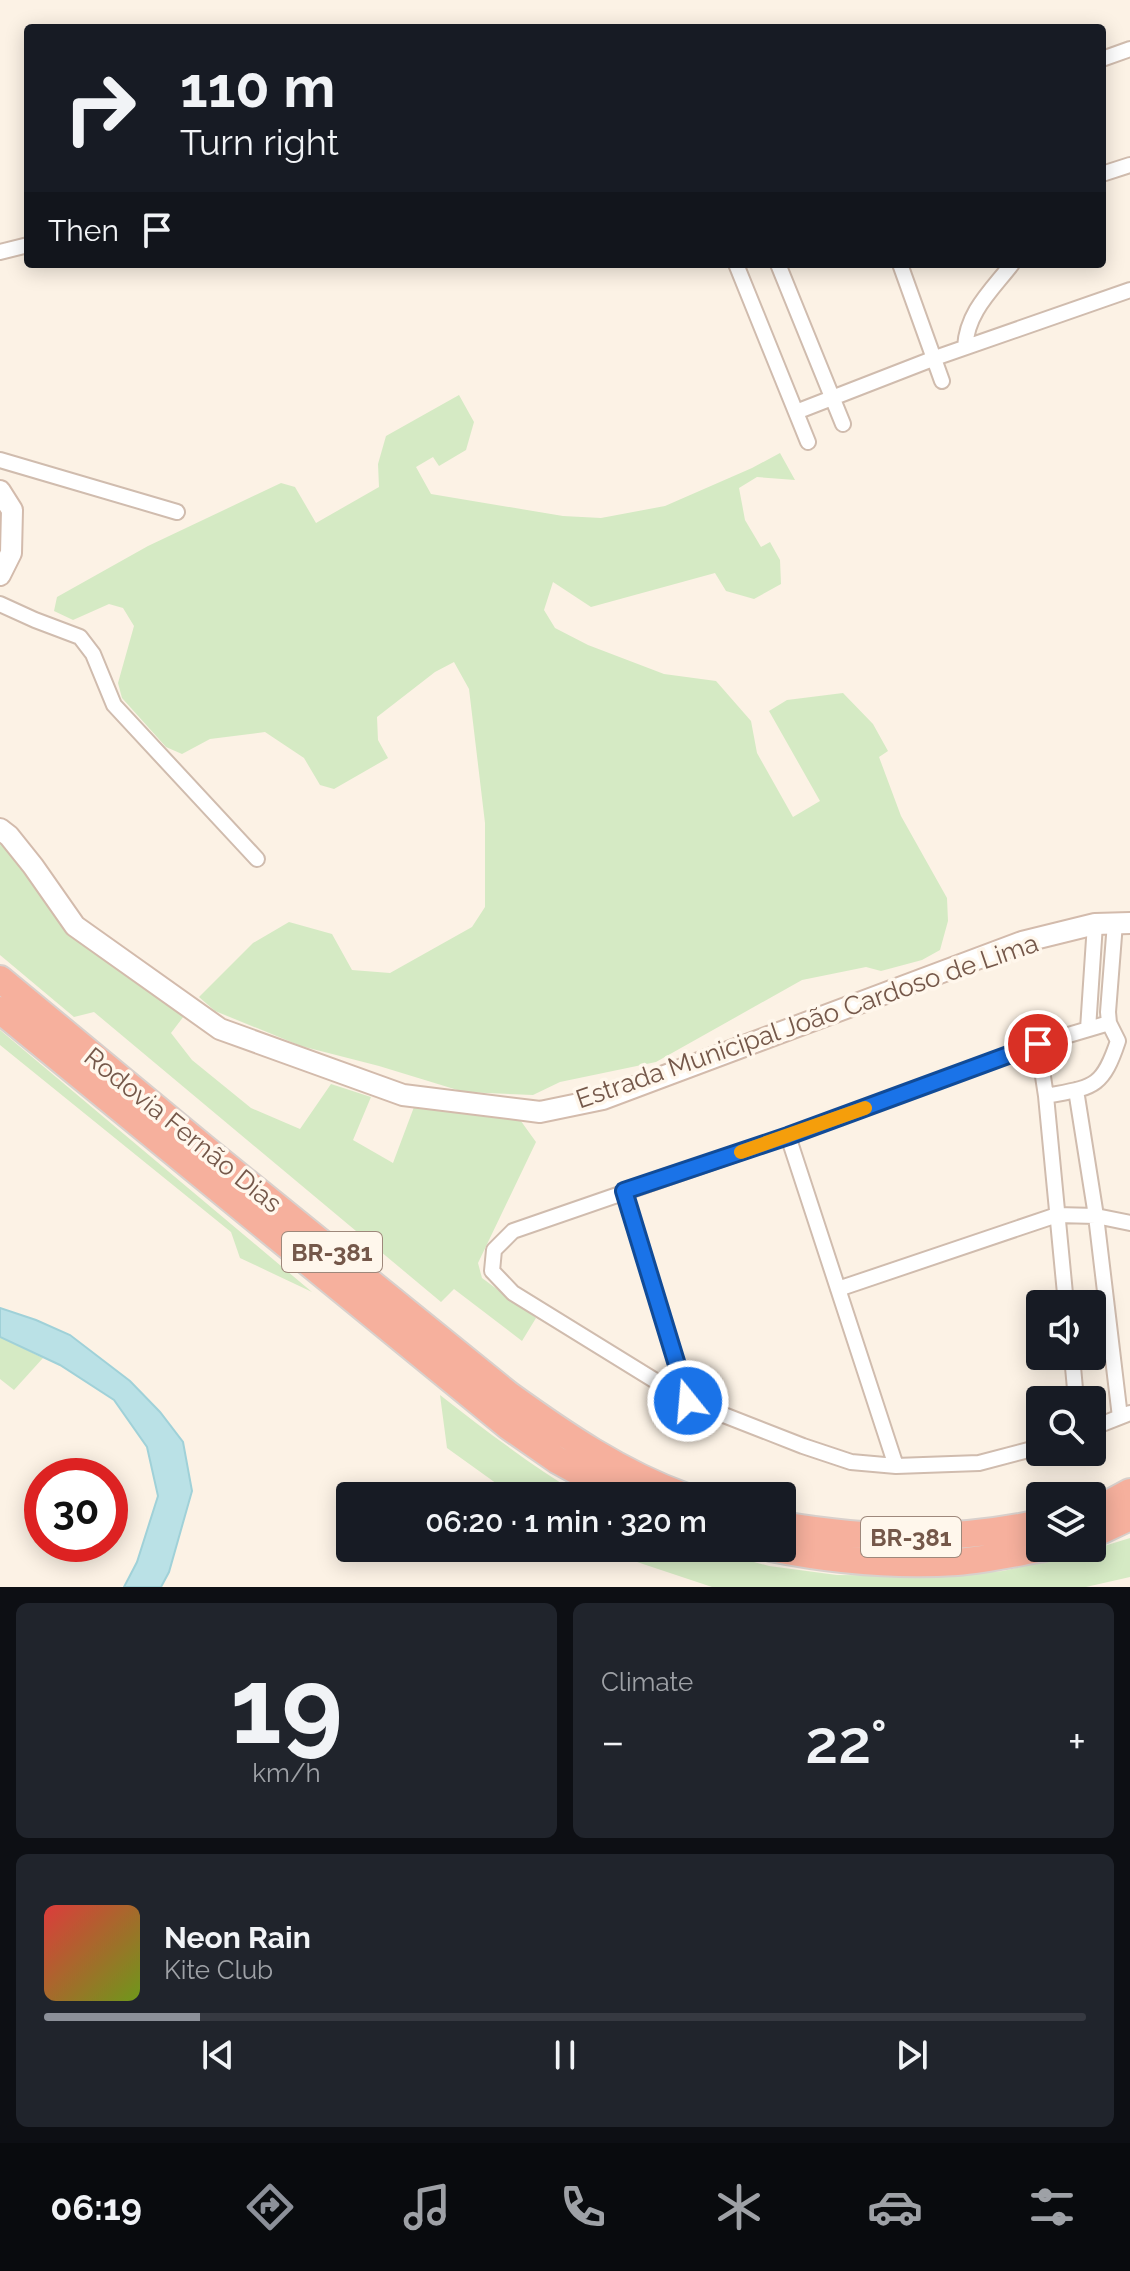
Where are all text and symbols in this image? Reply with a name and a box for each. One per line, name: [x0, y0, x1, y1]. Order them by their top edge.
text: 110 m: [180, 54, 335, 120]
icon: right: [48, 56, 152, 160]
text: Turn right: [180, 121, 339, 163]
icon: arrive: [135, 208, 179, 252]
text: Then: [48, 213, 119, 248]
street label: Estrada Municipal João Cardoso de Lima: [572, 928, 1042, 1114]
pin: [1004, 1010, 1072, 1078]
icon: arrive: [1016, 1022, 1060, 1066]
street label: Rodovia Fernão Dias: [78, 1041, 288, 1219]
road number: BR-381: [282, 1232, 382, 1272]
map controls: [1026, 1290, 1106, 1562]
button: sound: [1026, 1290, 1106, 1370]
position arrow: [646, 1359, 730, 1443]
button: search: [1026, 1386, 1106, 1466]
speed limit sign: 30: [24, 1458, 128, 1562]
button: layers: [1026, 1482, 1106, 1562]
text: 06:20 · 1 min · 320 m: [425, 1504, 707, 1539]
road number: BR-381: [861, 1517, 961, 1557]
text: 19: [230, 1645, 343, 1767]
text: Climate: [601, 1667, 693, 1697]
text: 22°: [805, 1707, 887, 1777]
text: −: [601, 1716, 625, 1767]
text: +: [1068, 1716, 1086, 1767]
text: km/h: [252, 1758, 321, 1788]
text: Neon Rain: [164, 1920, 311, 1955]
text: Kite Club: [164, 1955, 273, 1985]
icon: previous: [196, 2033, 240, 2077]
icon: pause: [543, 2033, 587, 2077]
icon: next: [890, 2033, 934, 2077]
icon: directions: [242, 2179, 298, 2235]
icon: music: [399, 2179, 455, 2235]
icon: phone: [555, 2179, 611, 2235]
icon: climate: [711, 2179, 767, 2235]
icon: car: [867, 2179, 923, 2235]
icon: filters: [1024, 2179, 1080, 2235]
text: 06:19: [50, 2186, 142, 2228]

